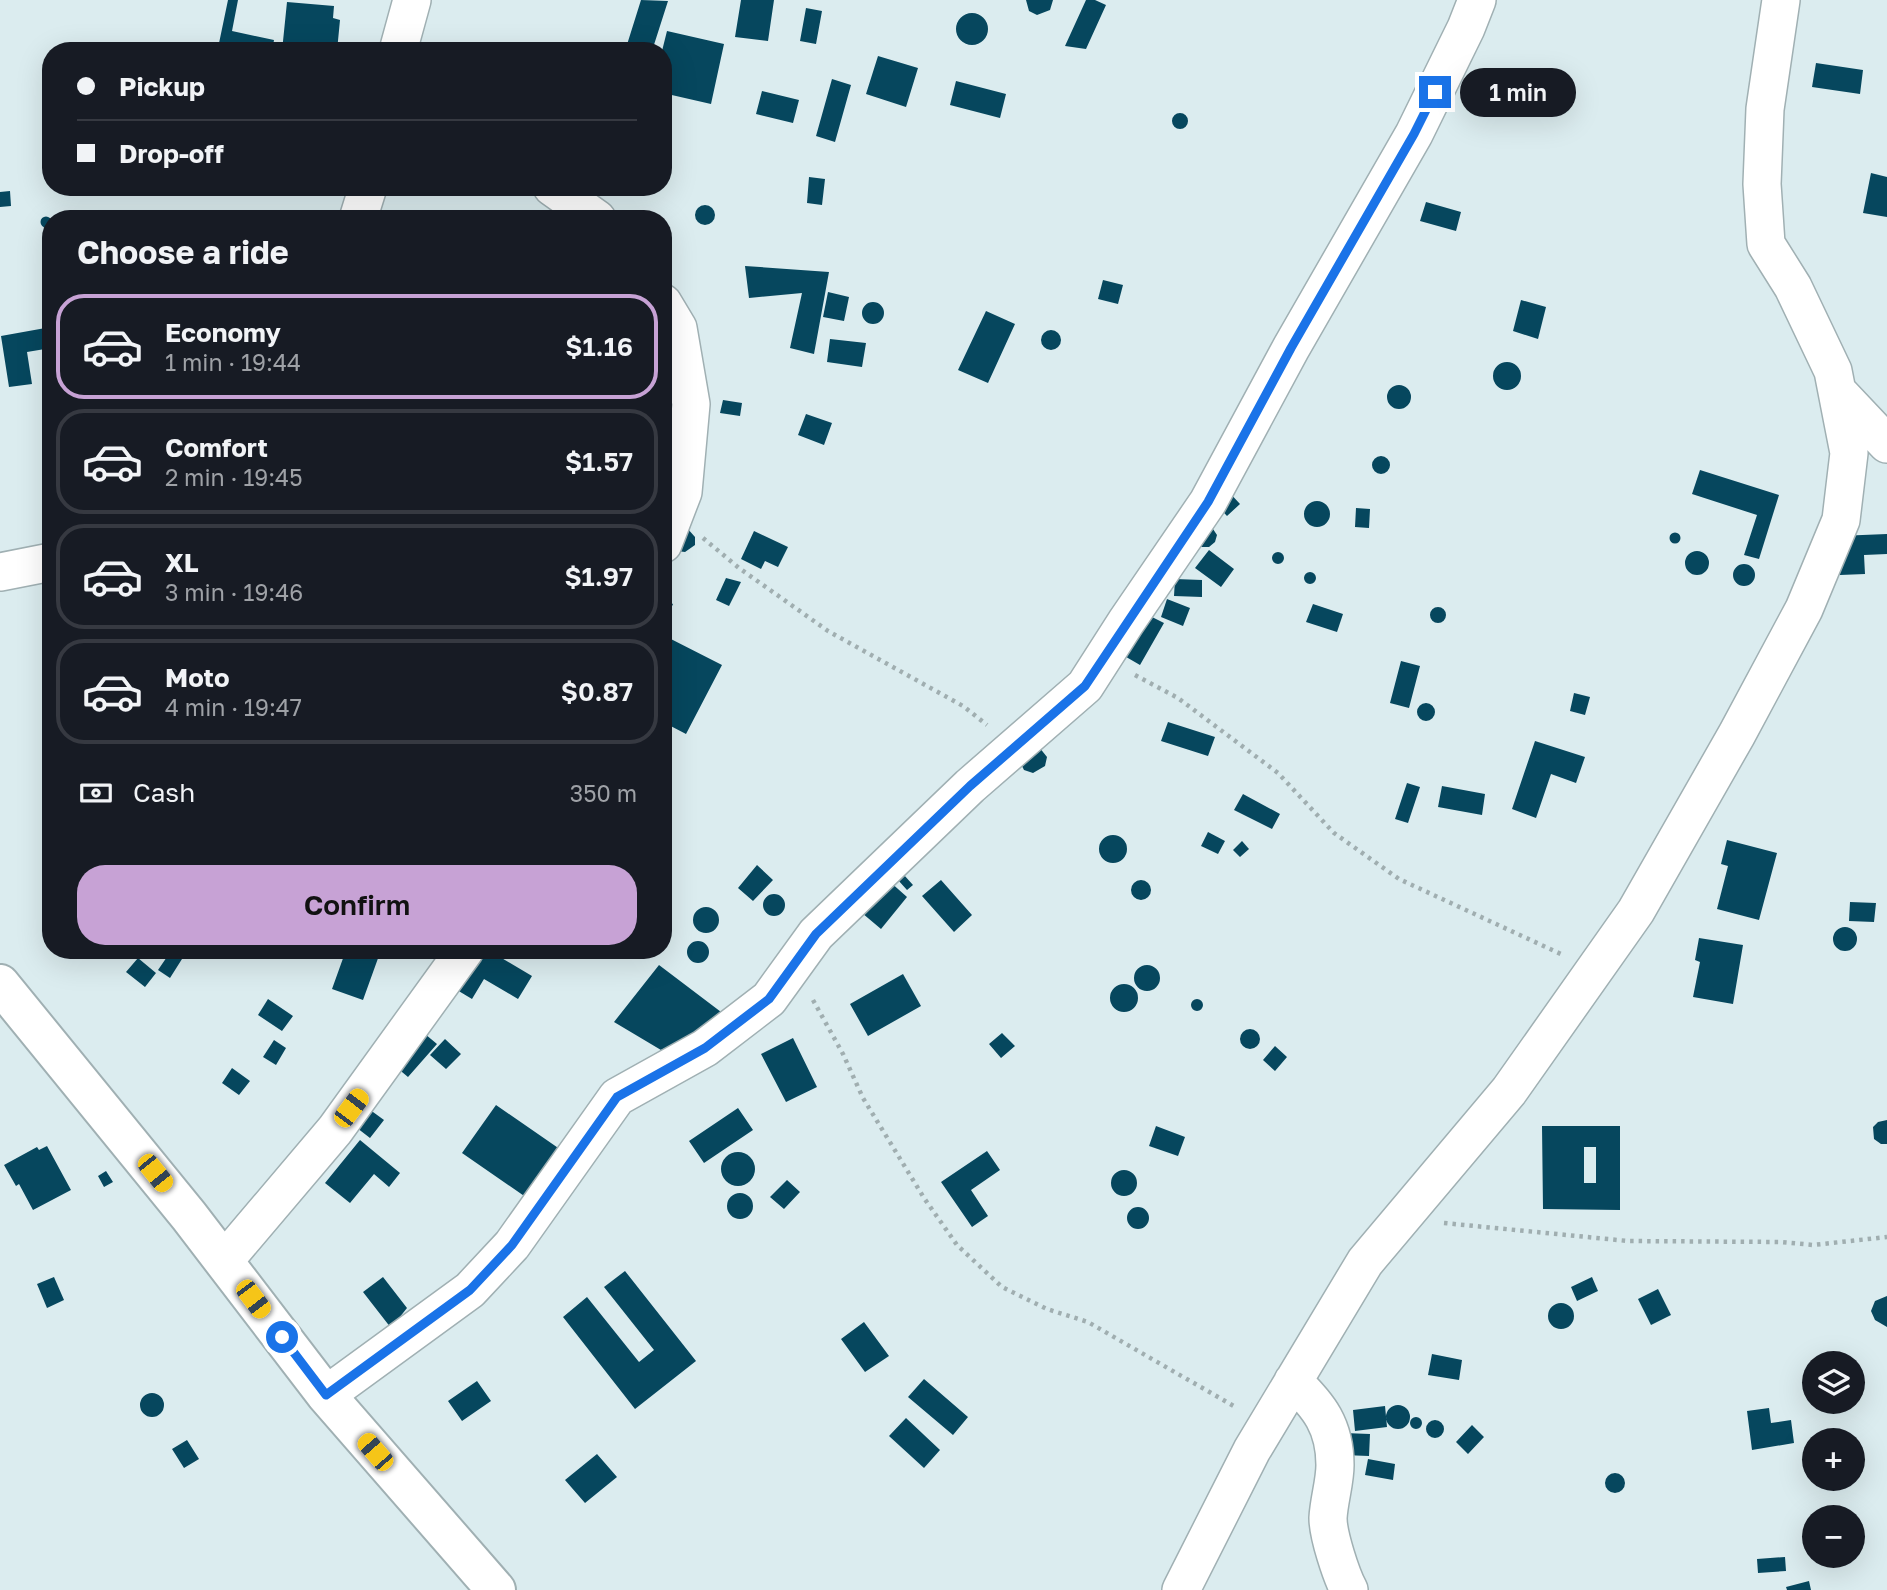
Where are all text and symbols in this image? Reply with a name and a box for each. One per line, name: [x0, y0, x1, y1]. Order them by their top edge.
callout: 1 min: [1460, 68, 1575, 116]
text: Pickup: [119, 71, 205, 102]
route end: [1419, 76, 1451, 108]
text: 1 min: [1489, 78, 1547, 106]
text: Drop-off: [119, 138, 224, 169]
text: Choose a ride: [77, 233, 289, 271]
icon: car: [81, 315, 144, 378]
text: Economy: [165, 317, 281, 348]
text: $1.16: [565, 331, 633, 362]
text: 1 min · 19:44: [165, 348, 301, 376]
icon: car: [81, 430, 144, 493]
text: Comfort: [165, 432, 268, 463]
text: $1.57: [565, 446, 633, 477]
text: 2 min · 19:45: [165, 463, 303, 491]
icon: car: [81, 545, 144, 608]
text: XL: [165, 547, 199, 578]
text: $1.97: [564, 561, 633, 592]
text: 3 min · 19:46: [165, 578, 303, 606]
icon: car: [81, 660, 144, 723]
text: Moto: [165, 662, 230, 693]
text: $0.87: [561, 676, 633, 707]
text: 4 min · 19:47: [165, 693, 302, 721]
icon: cash: [77, 774, 115, 812]
text: Cash: [133, 777, 195, 808]
text: 350 m: [570, 779, 637, 807]
button: Confirm: [77, 865, 637, 945]
car: [330, 1085, 373, 1131]
car: [134, 1150, 177, 1196]
car: [232, 1276, 275, 1322]
route start: [266, 1321, 298, 1353]
map controls: [1802, 1351, 1865, 1568]
button: layers: [1802, 1351, 1865, 1414]
button: +: [1802, 1428, 1865, 1491]
car: [354, 1429, 397, 1475]
button: −: [1802, 1505, 1865, 1568]

